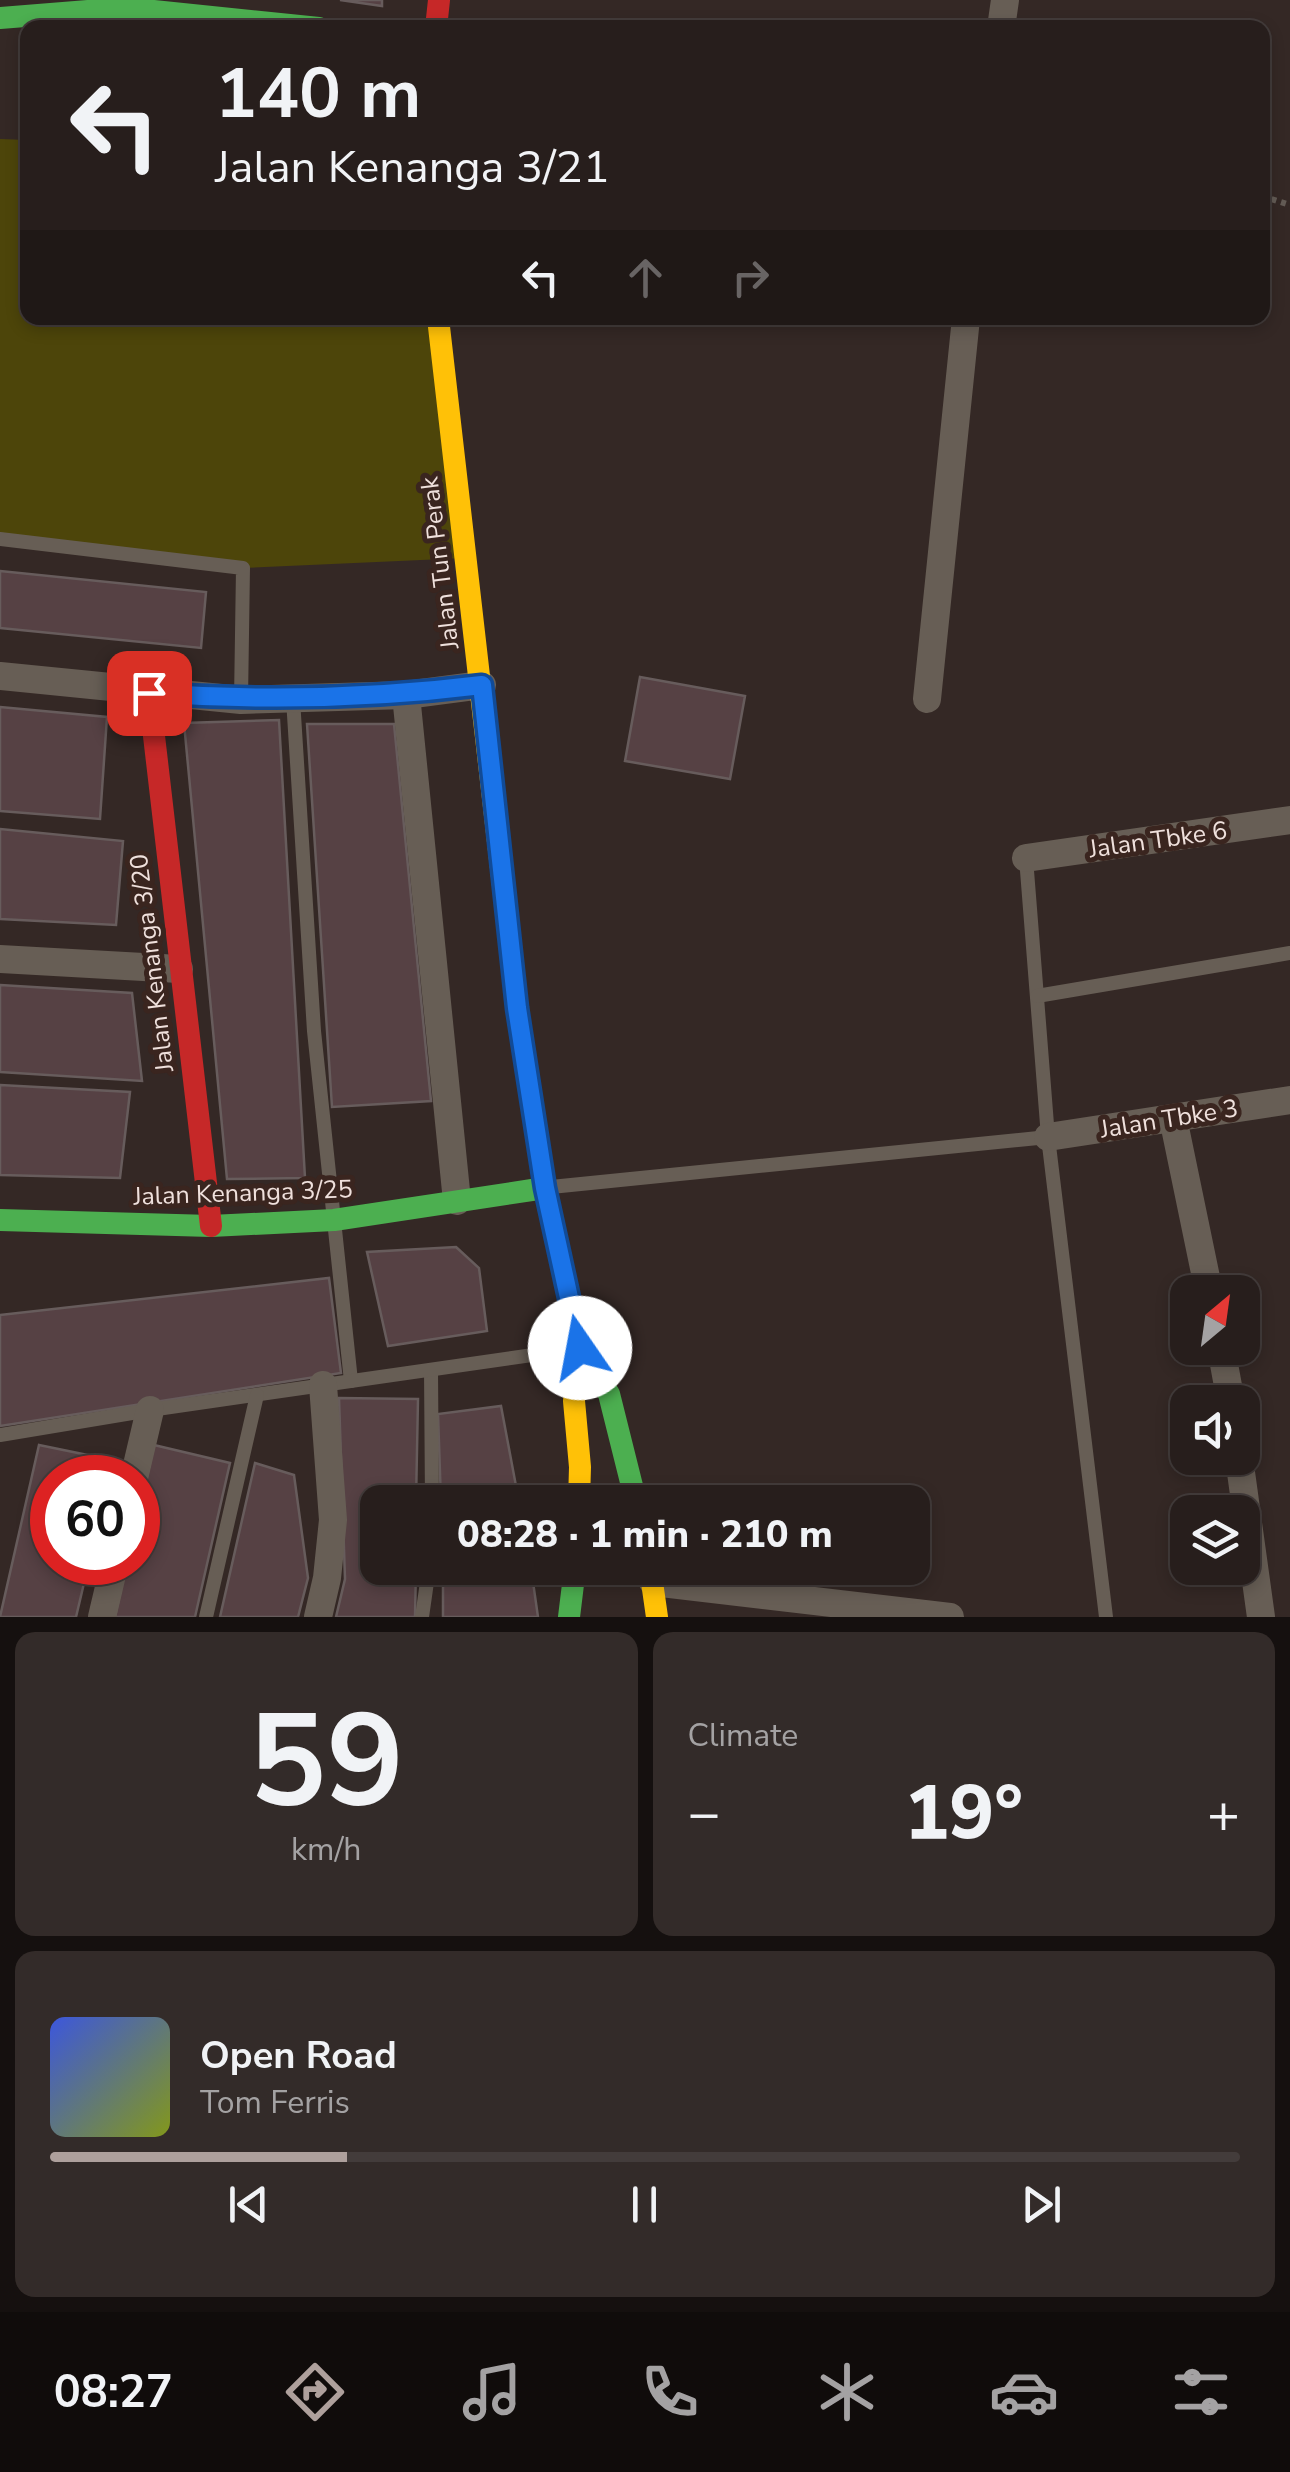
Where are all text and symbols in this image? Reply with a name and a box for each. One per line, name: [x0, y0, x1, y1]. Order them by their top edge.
text: 140 m: [215, 46, 421, 142]
icon: left: [50, 60, 180, 190]
text: Jalan Kenanga 3/21: [215, 137, 610, 198]
icon: left: [513, 250, 568, 305]
icon: ahead: [618, 250, 673, 305]
icon: right: [723, 250, 778, 305]
street label: Jalan Tun Perak: [412, 474, 468, 652]
pin: [107, 651, 192, 736]
icon: arrive: [122, 666, 177, 721]
street label: Jalan Tbke 6: [1086, 813, 1229, 867]
street label: Jalan Kenanga 3/20: [122, 852, 182, 1075]
street label: Jalan Tbke 3: [1097, 1091, 1241, 1147]
street label: Jalan Kenanga 3/25: [132, 1172, 353, 1214]
north arrow: [1170, 1275, 1260, 1365]
map controls: [1170, 1275, 1260, 1585]
position arrow: [528, 1296, 632, 1400]
button: sound: [1170, 1385, 1260, 1475]
speed limit sign: 60: [30, 1455, 160, 1585]
button: layers: [1170, 1495, 1260, 1585]
text: 08:28 · 1 min · 210 m: [457, 1509, 833, 1560]
text: 59: [248, 1674, 404, 1851]
text: Climate: [688, 1714, 798, 1757]
text: 19°: [904, 1762, 1023, 1864]
text: −: [688, 1776, 721, 1851]
text: +: [1207, 1776, 1240, 1851]
text: km/h: [291, 1828, 362, 1871]
text: Open Road: [200, 2030, 397, 2081]
text: Tom Ferris: [200, 2081, 350, 2124]
icon: previous: [221, 2177, 276, 2232]
icon: pause: [617, 2177, 672, 2232]
icon: next: [1014, 2177, 1069, 2232]
icon: directions: [280, 2357, 350, 2427]
icon: music: [457, 2357, 527, 2427]
icon: phone: [635, 2357, 705, 2427]
icon: climate: [812, 2357, 882, 2427]
icon: car: [989, 2357, 1059, 2427]
icon: filters: [1166, 2357, 1236, 2427]
text: 08:27: [54, 2362, 173, 2423]

